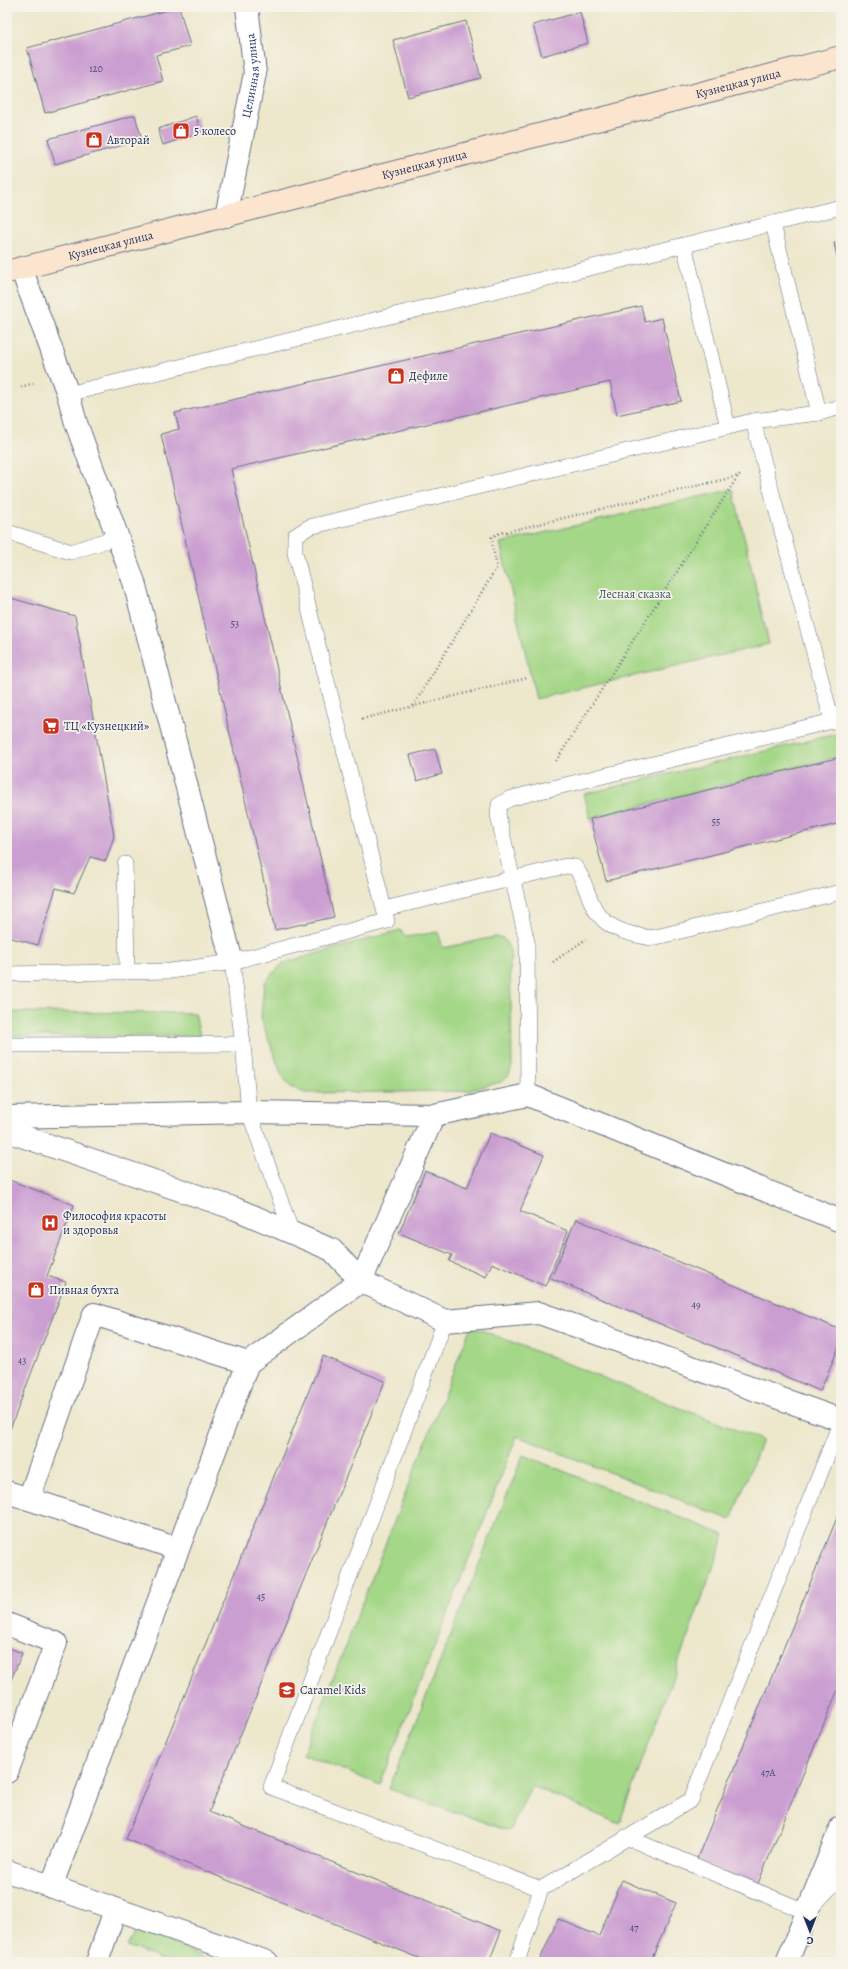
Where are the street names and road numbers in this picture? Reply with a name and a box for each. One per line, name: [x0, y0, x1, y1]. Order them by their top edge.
street label: Целинная улица: [238, 32, 263, 119]
street label: Кузнецкая улица: [694, 65, 783, 102]
street label: Кузнецкая улица: [380, 146, 469, 183]
street label: Кузнецкая улица: [66, 227, 155, 264]

